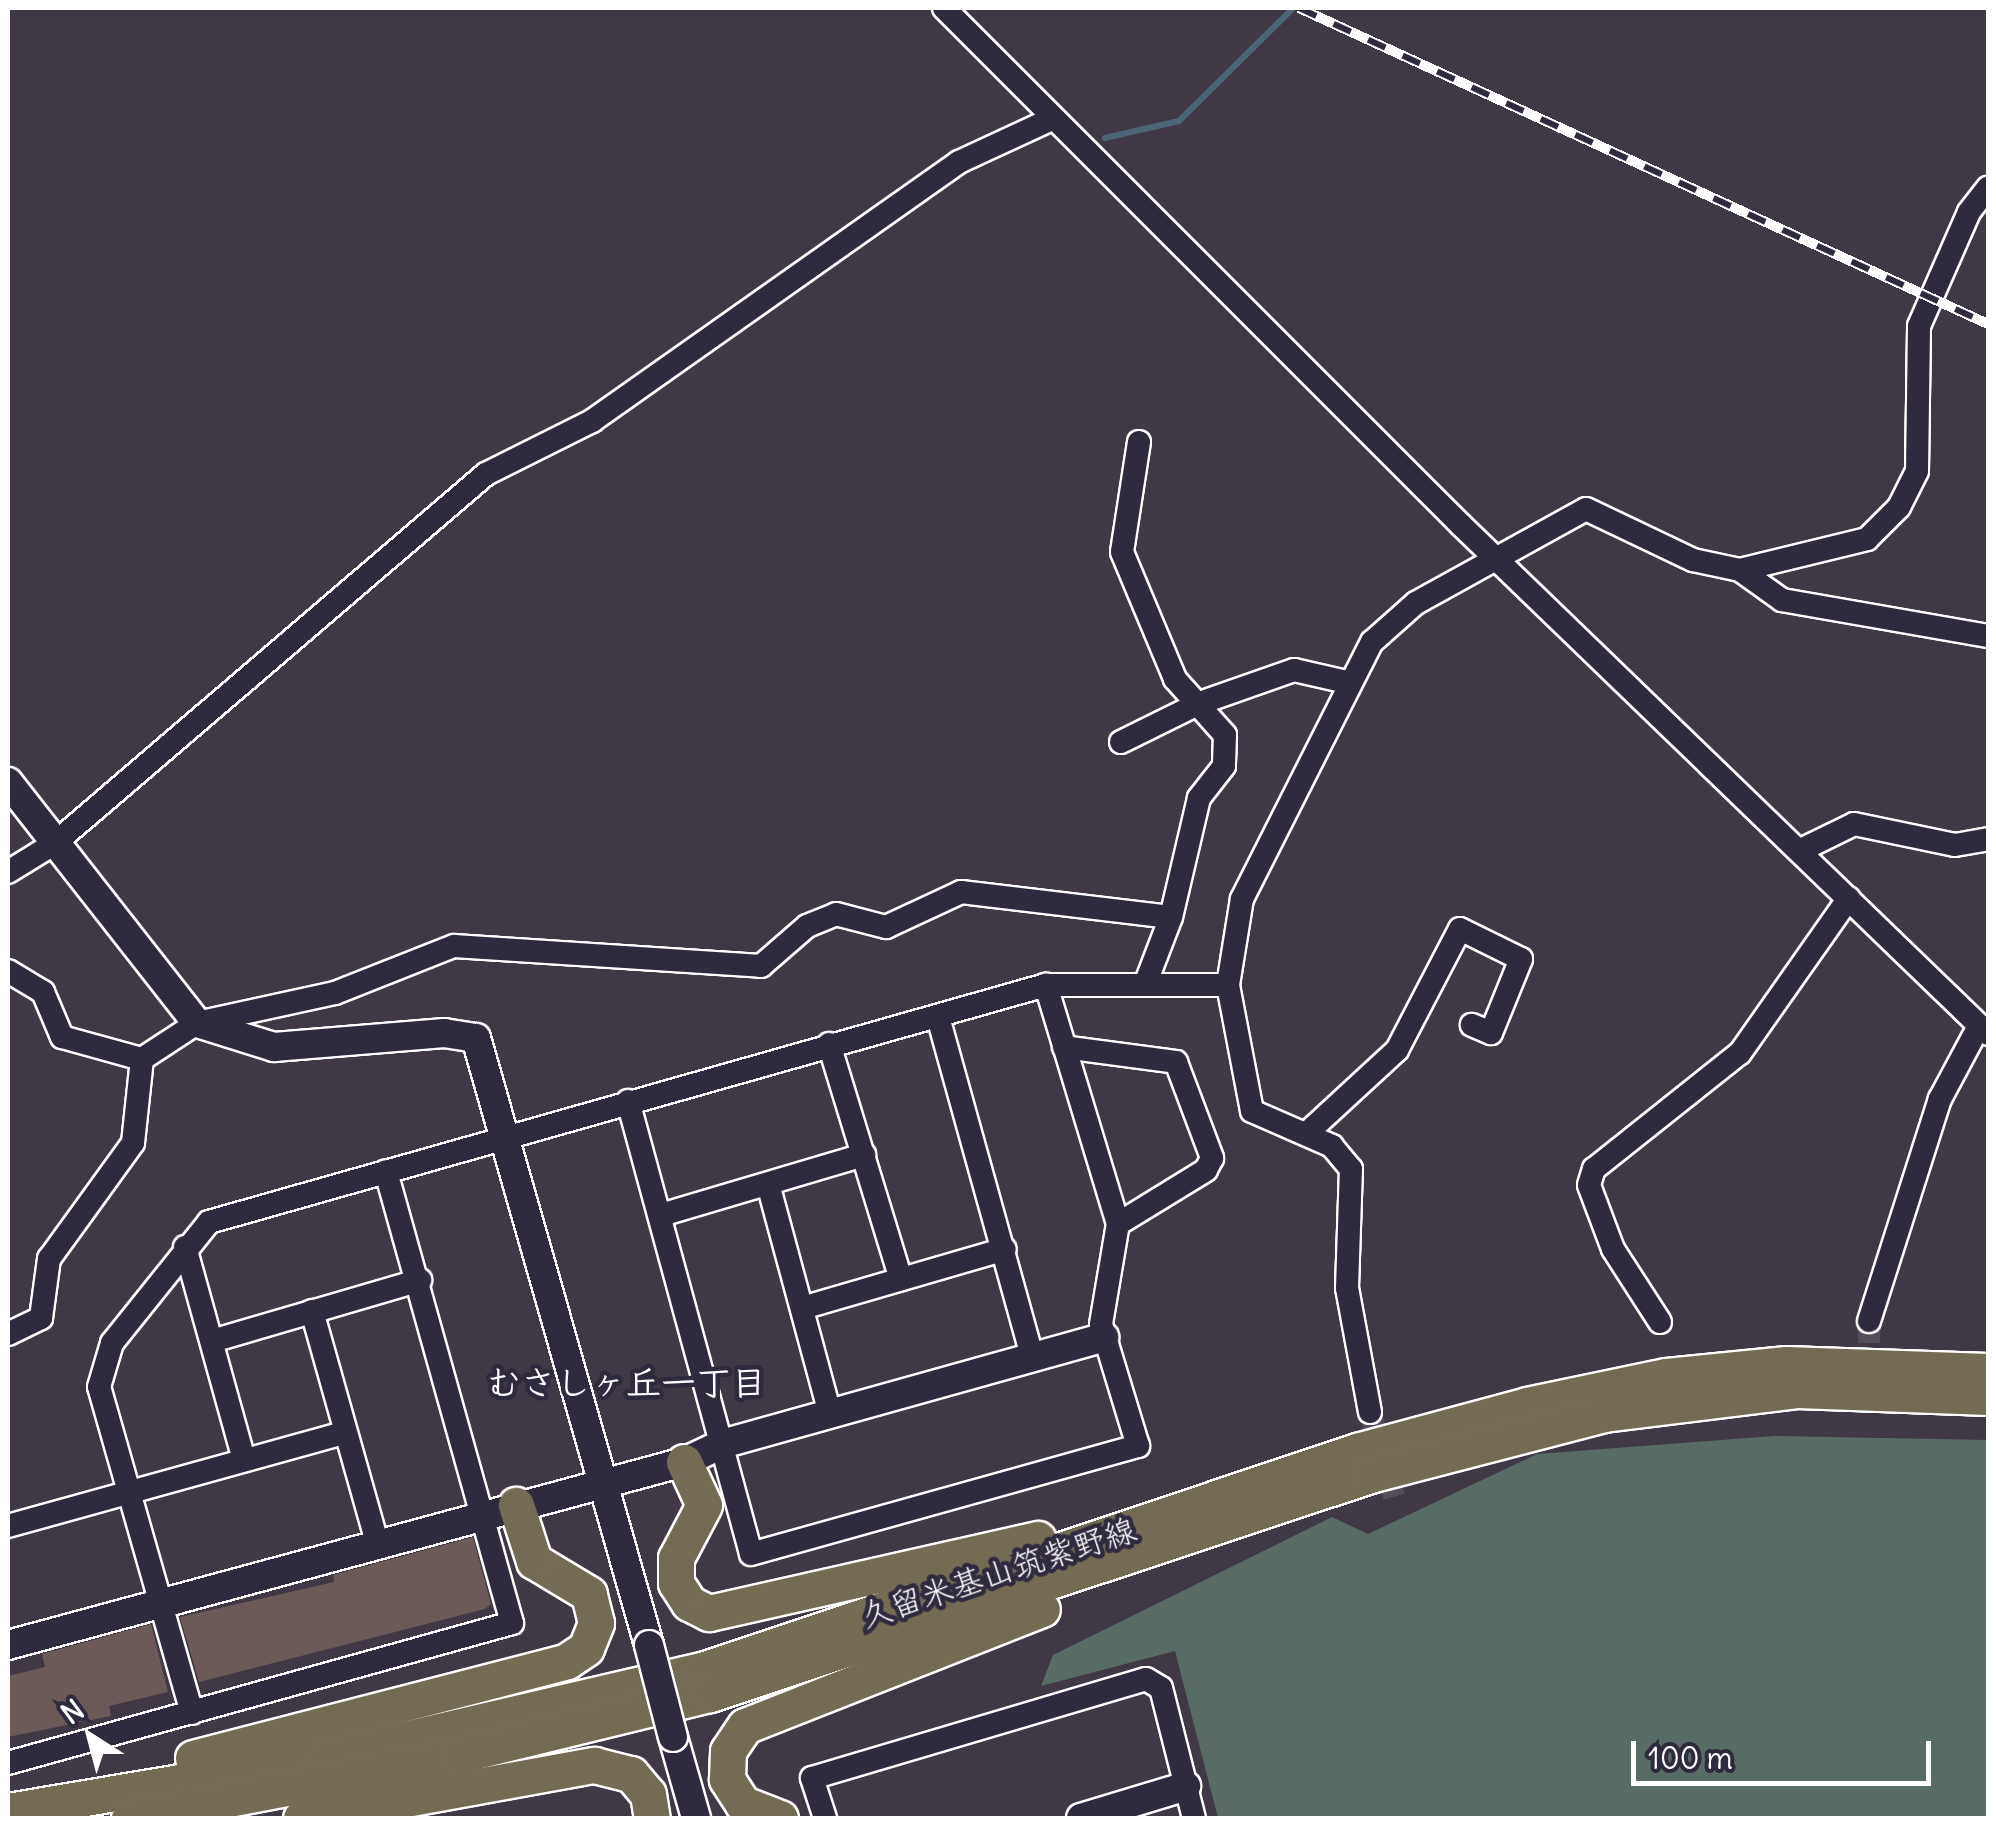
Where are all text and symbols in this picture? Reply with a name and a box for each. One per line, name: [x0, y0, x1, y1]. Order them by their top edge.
district label: むさしヶ丘一丁目: [486, 1361, 766, 1403]
street label: 久留米基山筑紫野線: [855, 1510, 1141, 1636]
north arrow: [40, 1686, 140, 1786]
text: N: [54, 1691, 91, 1732]
scale bar: [1636, 1721, 1936, 1783]
text: 100 m: [1648, 1739, 1733, 1777]

